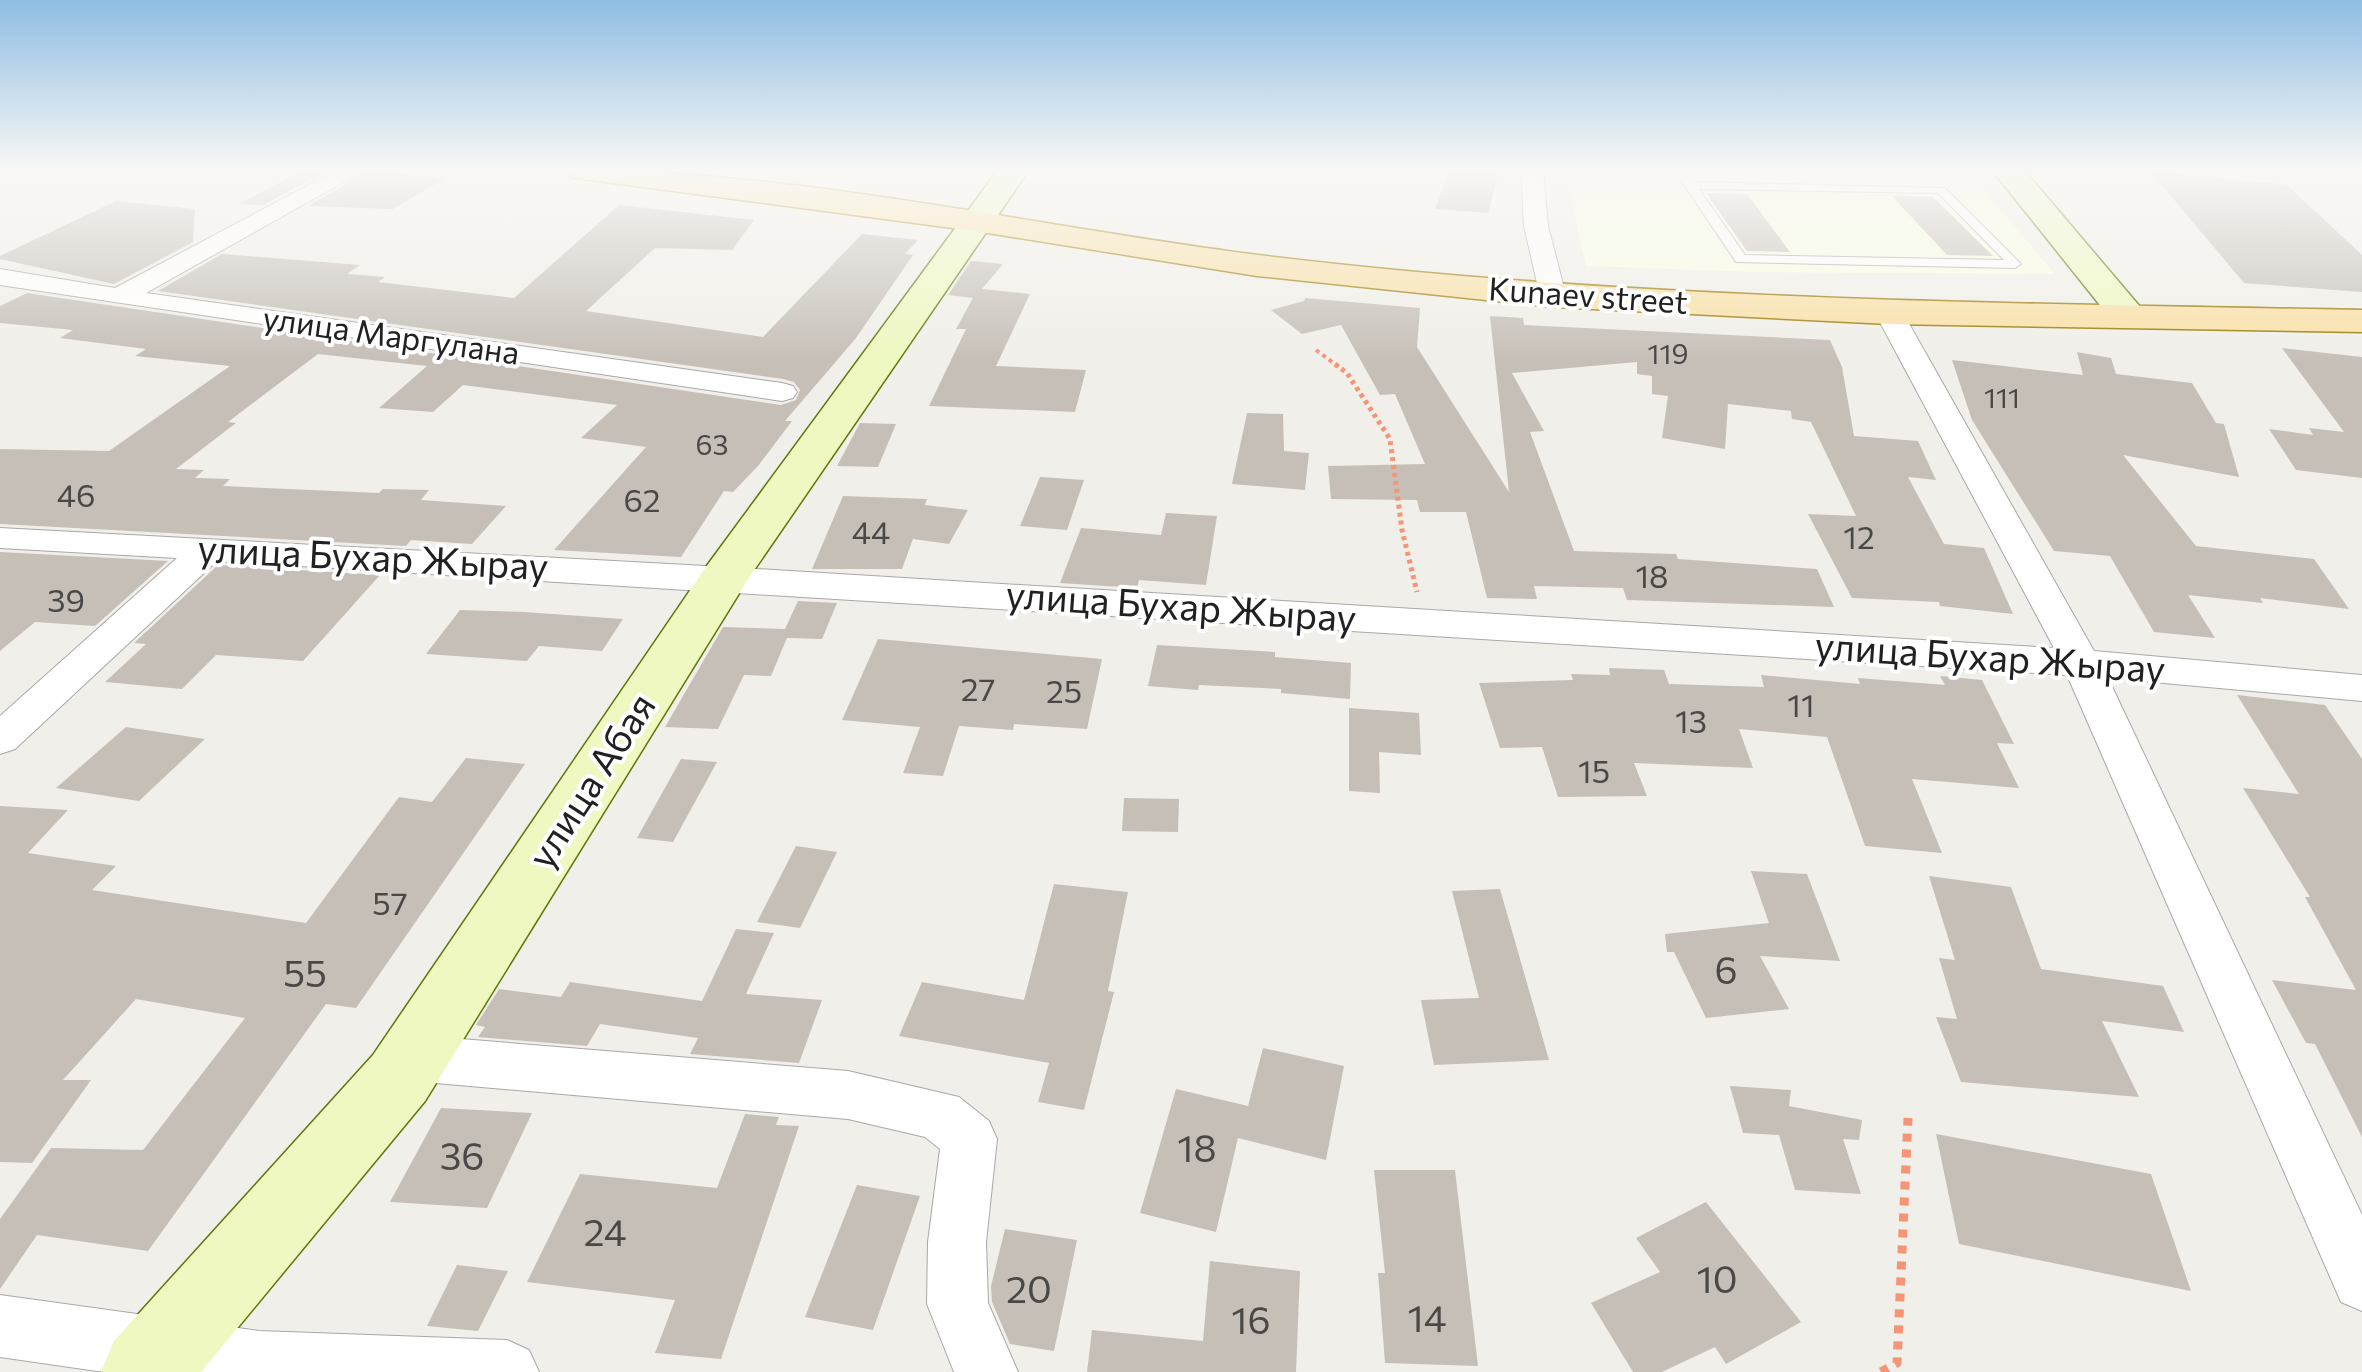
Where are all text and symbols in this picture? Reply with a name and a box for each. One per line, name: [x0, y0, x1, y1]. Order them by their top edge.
street label: Kunaev street: [1487, 267, 1689, 321]
street label: улица Маргулана: [260, 296, 522, 372]
house number: 119: [1648, 336, 1688, 370]
house number: 111: [1984, 380, 2020, 414]
house number: 63: [696, 427, 728, 461]
house number: 46: [57, 474, 95, 514]
house number: 62: [623, 479, 661, 519]
house number: 44: [852, 511, 890, 551]
house number: 12: [1843, 516, 1875, 556]
street label: улица Бухар Жырау: [197, 523, 550, 588]
house number: 18: [1635, 555, 1669, 595]
street label: улица Бухар Жырау: [1004, 569, 1358, 640]
house number: 39: [47, 579, 85, 619]
street label: улица Бухар Жырау: [1813, 620, 2167, 691]
house number: 27: [961, 668, 995, 708]
house number: 25: [1046, 670, 1082, 710]
street label: улица Абая: [516, 683, 664, 876]
house number: 11: [1787, 684, 1815, 724]
house number: 13: [1675, 700, 1707, 740]
house number: 15: [1578, 750, 1610, 790]
house number: 57: [372, 882, 408, 922]
house number: 6: [1714, 945, 1738, 992]
house number: 55: [283, 948, 327, 995]
house number: 18: [1177, 1123, 1217, 1170]
house number: 36: [440, 1131, 484, 1178]
house number: 24: [583, 1207, 627, 1254]
house number: 10: [1696, 1254, 1738, 1301]
house number: 20: [1006, 1264, 1052, 1311]
house number: 14: [1407, 1293, 1447, 1340]
house number: 16: [1231, 1295, 1271, 1342]

